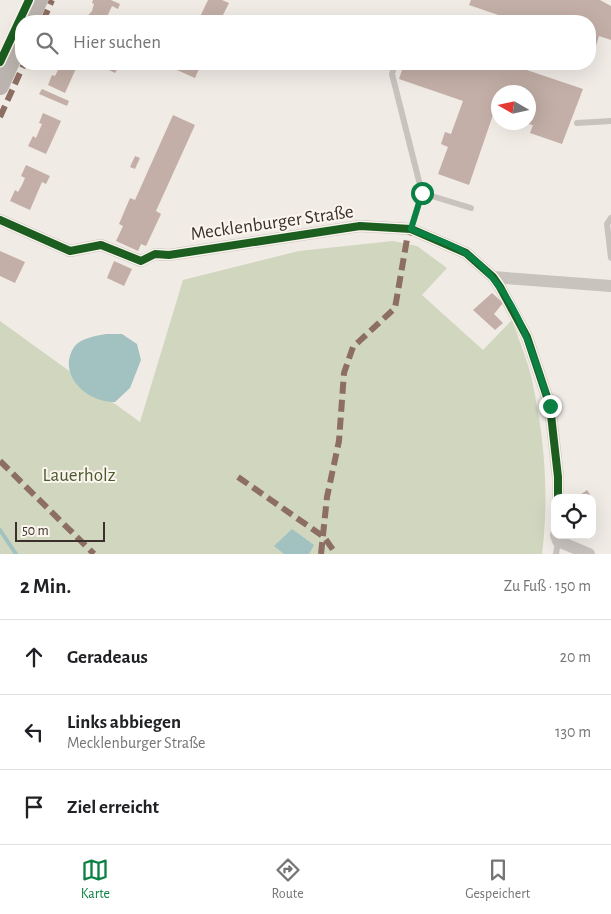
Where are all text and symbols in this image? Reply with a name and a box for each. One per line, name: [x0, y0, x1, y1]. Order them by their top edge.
search box: [15, 15, 596, 70]
icon: search: [33, 29, 61, 57]
text: Hier suchen: [73, 33, 161, 52]
north arrow: [491, 85, 536, 130]
route start: [411, 182, 434, 205]
street label: Mecklenburger Straße: [189, 202, 355, 244]
route end: [539, 395, 562, 418]
park label: Lauerholz: [43, 466, 116, 485]
map controls: [551, 494, 596, 539]
button: locate: [551, 494, 596, 539]
scale bar: [15, 519, 105, 542]
text: 50 m: [22, 524, 49, 538]
text: 2 Min.: [20, 576, 71, 597]
text: Zu Fuß · 150 m: [504, 578, 591, 594]
icon: ahead: [20, 643, 48, 671]
text: Geradeaus: [67, 648, 148, 667]
text: 20 m: [560, 649, 591, 665]
text: Links abbiegen: [67, 713, 181, 732]
icon: left: [20, 718, 48, 746]
text: 130 m: [555, 724, 591, 740]
text: Mecklenburger Straße: [67, 735, 205, 751]
icon: arrive: [20, 793, 48, 821]
text: Ziel erreicht: [67, 798, 159, 817]
tab: Karte: [81, 856, 110, 903]
tab: Route: [272, 856, 304, 903]
tab: Gespeichert: [465, 856, 530, 903]

